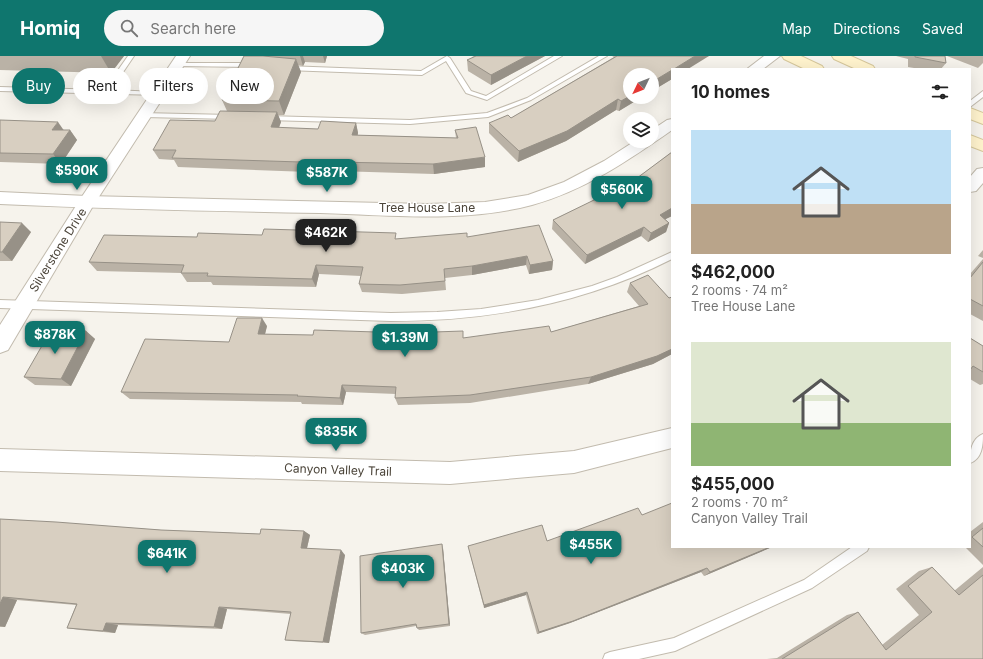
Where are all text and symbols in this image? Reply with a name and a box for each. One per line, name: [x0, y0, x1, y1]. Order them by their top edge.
search box: [104, 10, 384, 46]
text: Homiq: [20, 17, 80, 40]
icon: search: [118, 17, 140, 39]
text: Search here: [150, 19, 236, 38]
text: Map: [782, 20, 811, 37]
text: Directions: [833, 20, 900, 37]
text: Saved: [922, 20, 963, 37]
chip: Buy: [12, 68, 65, 104]
chip: Rent: [73, 68, 131, 104]
chip: Filters: [139, 68, 208, 104]
chip: New: [216, 68, 274, 104]
north arrow: [623, 68, 659, 104]
map controls: [623, 68, 659, 148]
icon: filters: [929, 81, 951, 103]
text: 10 homes: [691, 82, 770, 102]
button: layers: [623, 112, 659, 148]
icon: home: [785, 156, 857, 228]
pin: $590K: [49, 157, 105, 191]
pin: $587K: [299, 159, 355, 193]
text: $590K: [55, 162, 99, 178]
text: $587K: [306, 164, 348, 180]
pin: $560K: [594, 176, 650, 210]
text: $560K: [600, 181, 644, 197]
street label: Tree House Lane: [379, 200, 475, 215]
street label: Silverstone Drive: [26, 205, 89, 294]
pin: $462K: [298, 219, 354, 253]
text: $462K: [304, 224, 348, 240]
text: $462,000: [691, 262, 775, 282]
text: 2 rooms · 74 m²: [691, 282, 788, 298]
text: Tree House Lane: [691, 298, 795, 314]
pin: $878K: [27, 321, 83, 355]
pin: $1.39M: [372, 324, 438, 358]
text: $878K: [34, 326, 76, 342]
text: $1.39M: [381, 329, 429, 345]
icon: home: [785, 368, 857, 440]
pin: $835K: [308, 418, 364, 452]
text: $835K: [314, 423, 358, 439]
street label: Canyon Valley Trail: [284, 460, 392, 479]
text: $455,000: [691, 474, 775, 494]
text: 2 rooms · 70 m²: [691, 494, 788, 510]
text: Canyon Valley Trail: [691, 510, 808, 526]
pin: $455K: [563, 531, 619, 565]
text: $455K: [569, 536, 613, 552]
pin: $641K: [139, 540, 195, 574]
text: $641K: [147, 545, 187, 561]
pin: $403K: [375, 555, 431, 589]
text: $403K: [381, 560, 425, 576]

